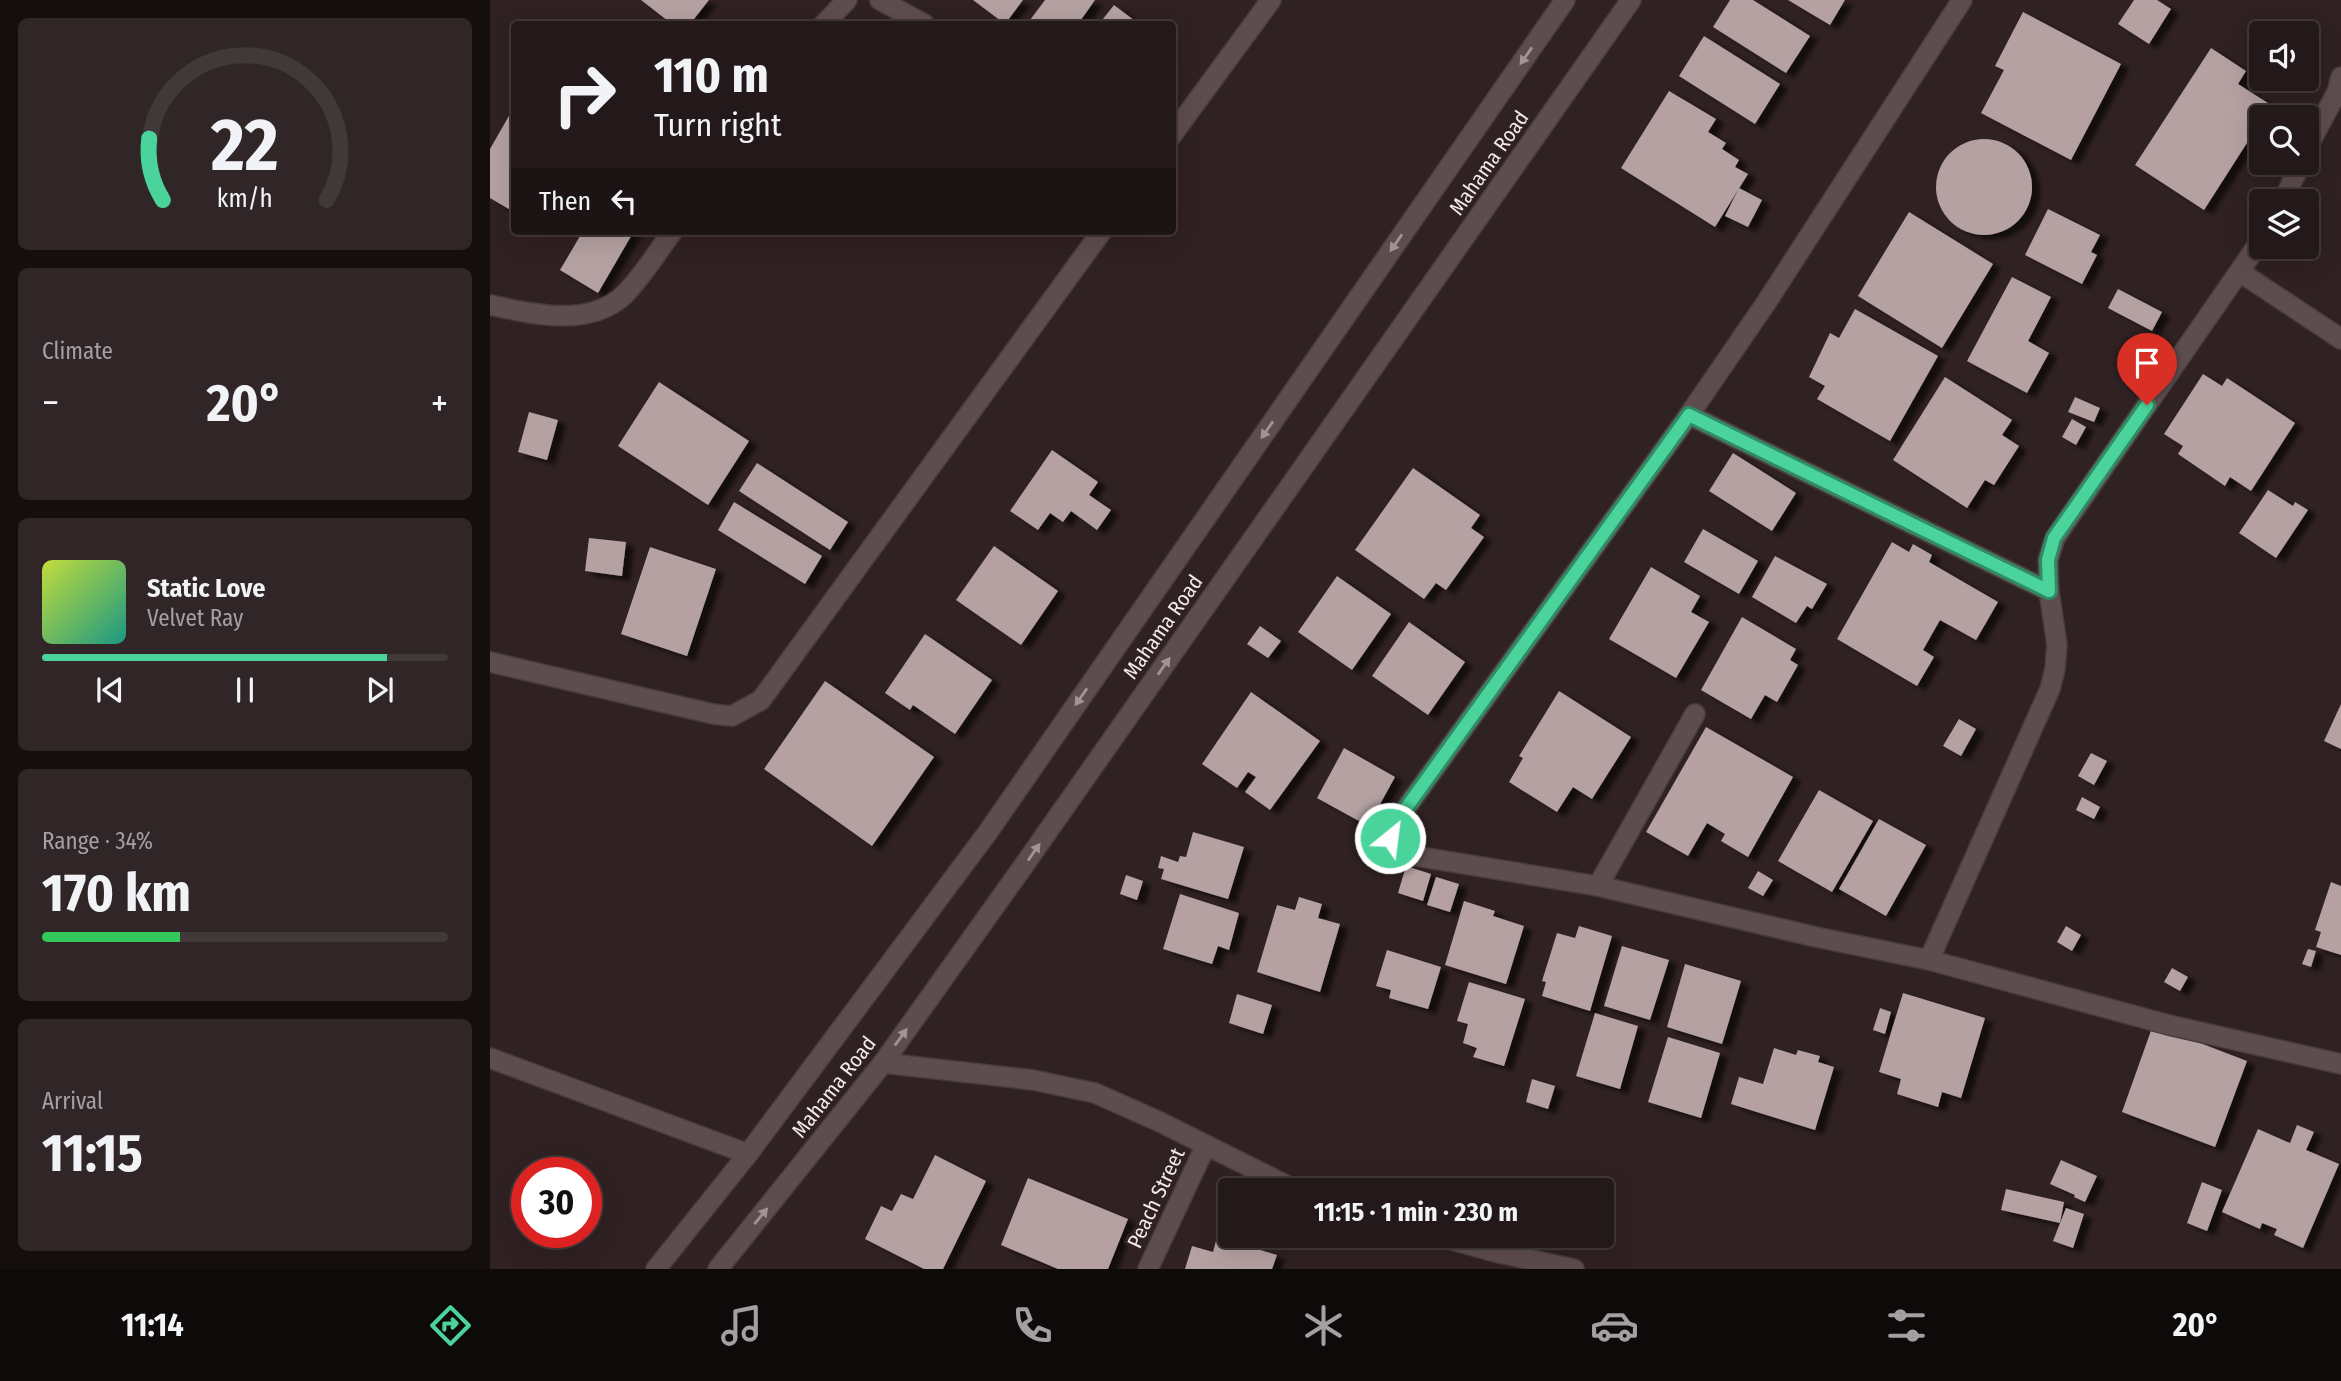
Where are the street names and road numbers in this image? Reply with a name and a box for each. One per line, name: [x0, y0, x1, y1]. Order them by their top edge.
street label: Mahama Road: [1444, 106, 1534, 220]
street label: Mahama Road: [1118, 570, 1208, 684]
street label: Mahama Road: [786, 1031, 882, 1143]
street label: Peach Street: [1122, 1144, 1191, 1252]

